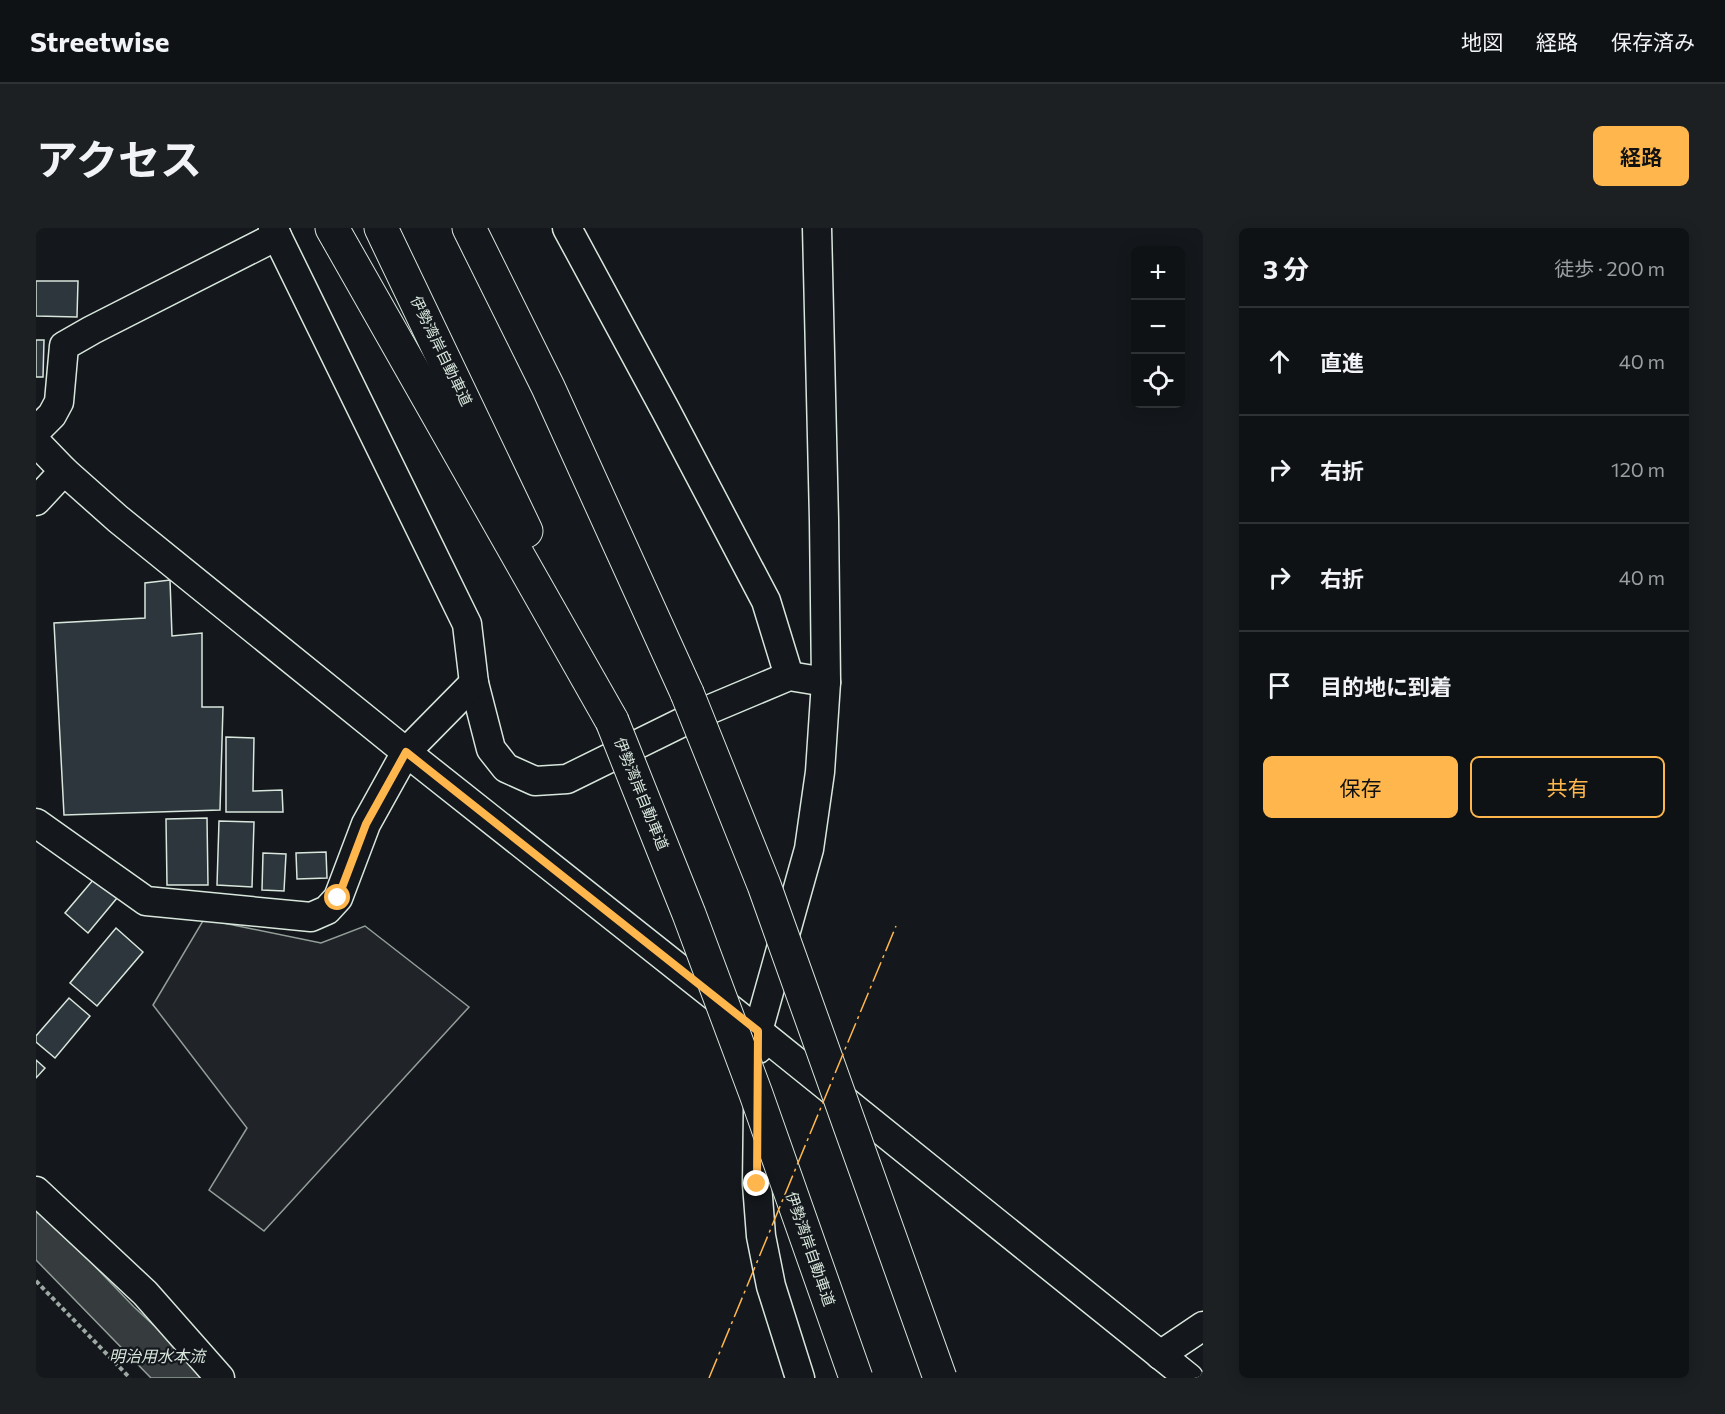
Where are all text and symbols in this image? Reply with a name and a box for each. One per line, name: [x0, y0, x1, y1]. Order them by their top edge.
text: Streetwise: [30, 24, 170, 58]
text: 地図: [1461, 29, 1503, 54]
text: 経路: [1536, 29, 1578, 54]
text: 保存済み: [1611, 29, 1695, 54]
button: 経路: [1593, 126, 1689, 186]
text: アクセス: [36, 132, 202, 184]
map controls: [1131, 246, 1185, 408]
button: +: [1131, 246, 1185, 300]
text: 3 分: [1263, 253, 1309, 284]
text: 徒歩 · 200 m: [1554, 256, 1665, 280]
street label: 伊勢湾岸自動車道: [408, 293, 476, 408]
button: −: [1131, 300, 1185, 354]
icon: ahead: [1263, 345, 1296, 378]
text: 直進: [1320, 349, 1364, 376]
text: 40 m: [1619, 349, 1665, 373]
button: locate: [1131, 354, 1185, 408]
icon: right: [1263, 453, 1296, 486]
text: 右折: [1320, 457, 1364, 484]
text: 120 m: [1611, 457, 1665, 481]
icon: right: [1263, 561, 1296, 594]
text: 右折: [1320, 565, 1364, 592]
text: 40 m: [1619, 565, 1665, 589]
icon: arrive: [1263, 669, 1296, 702]
text: 目的地に到着: [1320, 673, 1452, 700]
street label: 伊勢湾岸自動車道: [611, 735, 673, 853]
button: 保存: [1263, 756, 1458, 818]
button: 共有: [1470, 756, 1665, 818]
route start: [324, 884, 350, 910]
route end: [743, 1170, 769, 1196]
street label: 伊勢湾岸自動車道: [783, 1189, 839, 1308]
water label: 明治用水本流: [109, 1346, 208, 1365]

